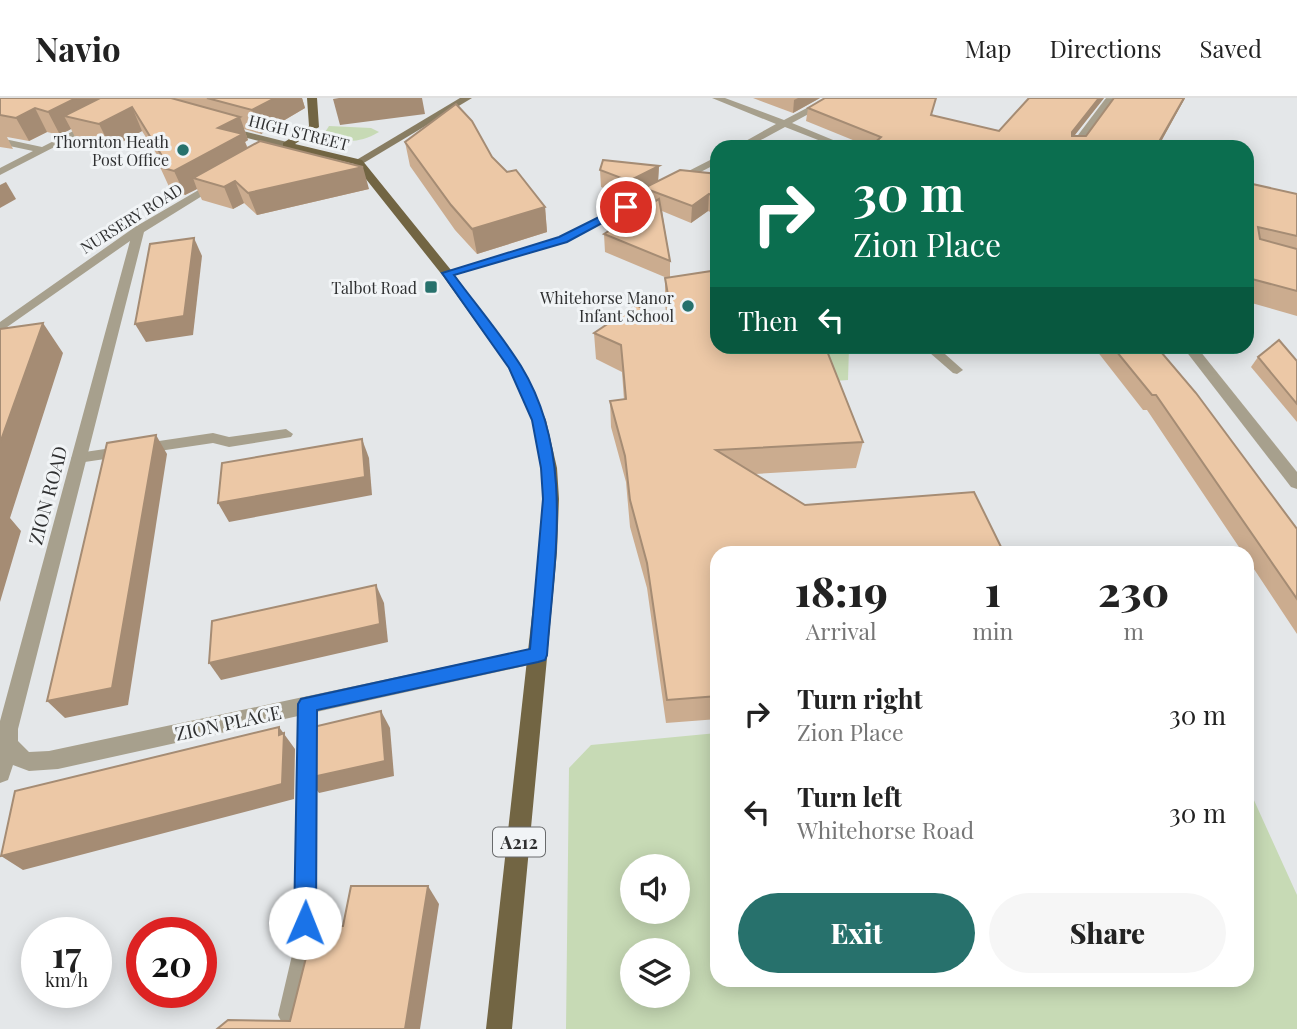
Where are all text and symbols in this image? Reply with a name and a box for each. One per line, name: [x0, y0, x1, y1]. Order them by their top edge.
text: Navio: [35, 26, 121, 70]
text: Map: [965, 32, 1011, 64]
text: Directions: [1049, 32, 1162, 64]
text: Saved: [1200, 32, 1262, 64]
street label: HIGH STREET: [246, 109, 352, 155]
place label: Thornton Heath Post Office: [53, 131, 170, 170]
marker: Thornton Heath Post Office: [175, 142, 191, 158]
text: 30 m: [853, 159, 964, 224]
icon: right: [738, 168, 829, 259]
pin: [596, 177, 656, 237]
street label: NURSERY ROAD: [76, 178, 186, 258]
icon: arrive: [607, 188, 645, 226]
text: Zion Place: [853, 222, 1001, 265]
place label: Talbot Road: [331, 277, 417, 298]
marker: Talbot Road: [423, 279, 439, 295]
place label: Whitehorse Manor Infant School: [539, 287, 674, 326]
marker: Whitehorse Manor Infant School: [680, 298, 696, 314]
icon: left: [812, 301, 850, 339]
text: Then: [738, 303, 798, 338]
street label: ZION ROAD: [21, 443, 73, 547]
text: 18:19: [795, 562, 888, 618]
text: 1: [985, 562, 1001, 618]
text: 230: [1098, 562, 1169, 618]
text: Arrival: [806, 615, 877, 646]
text: min: [972, 615, 1013, 646]
text: m: [1123, 615, 1144, 646]
text: Turn right: [797, 681, 923, 716]
icon: right: [738, 695, 776, 733]
text: 30 m: [1169, 697, 1226, 732]
street label: ZION PLACE: [172, 698, 284, 746]
text: Zion Place: [797, 716, 904, 747]
text: Turn left: [797, 779, 902, 814]
icon: left: [738, 793, 776, 831]
text: 30 m: [1169, 795, 1226, 830]
text: Whitehorse Road: [797, 814, 974, 845]
road number: A212: [493, 828, 545, 856]
map controls: [620, 854, 690, 1008]
button: sound: [620, 854, 690, 924]
position arrow: [268, 886, 342, 960]
button: Exit: [738, 893, 975, 973]
button: Share: [989, 893, 1226, 973]
speed limit sign: 20: [126, 917, 217, 1008]
text: 17: [52, 930, 81, 977]
button: layers: [620, 938, 690, 1008]
text: km/h: [45, 968, 88, 992]

